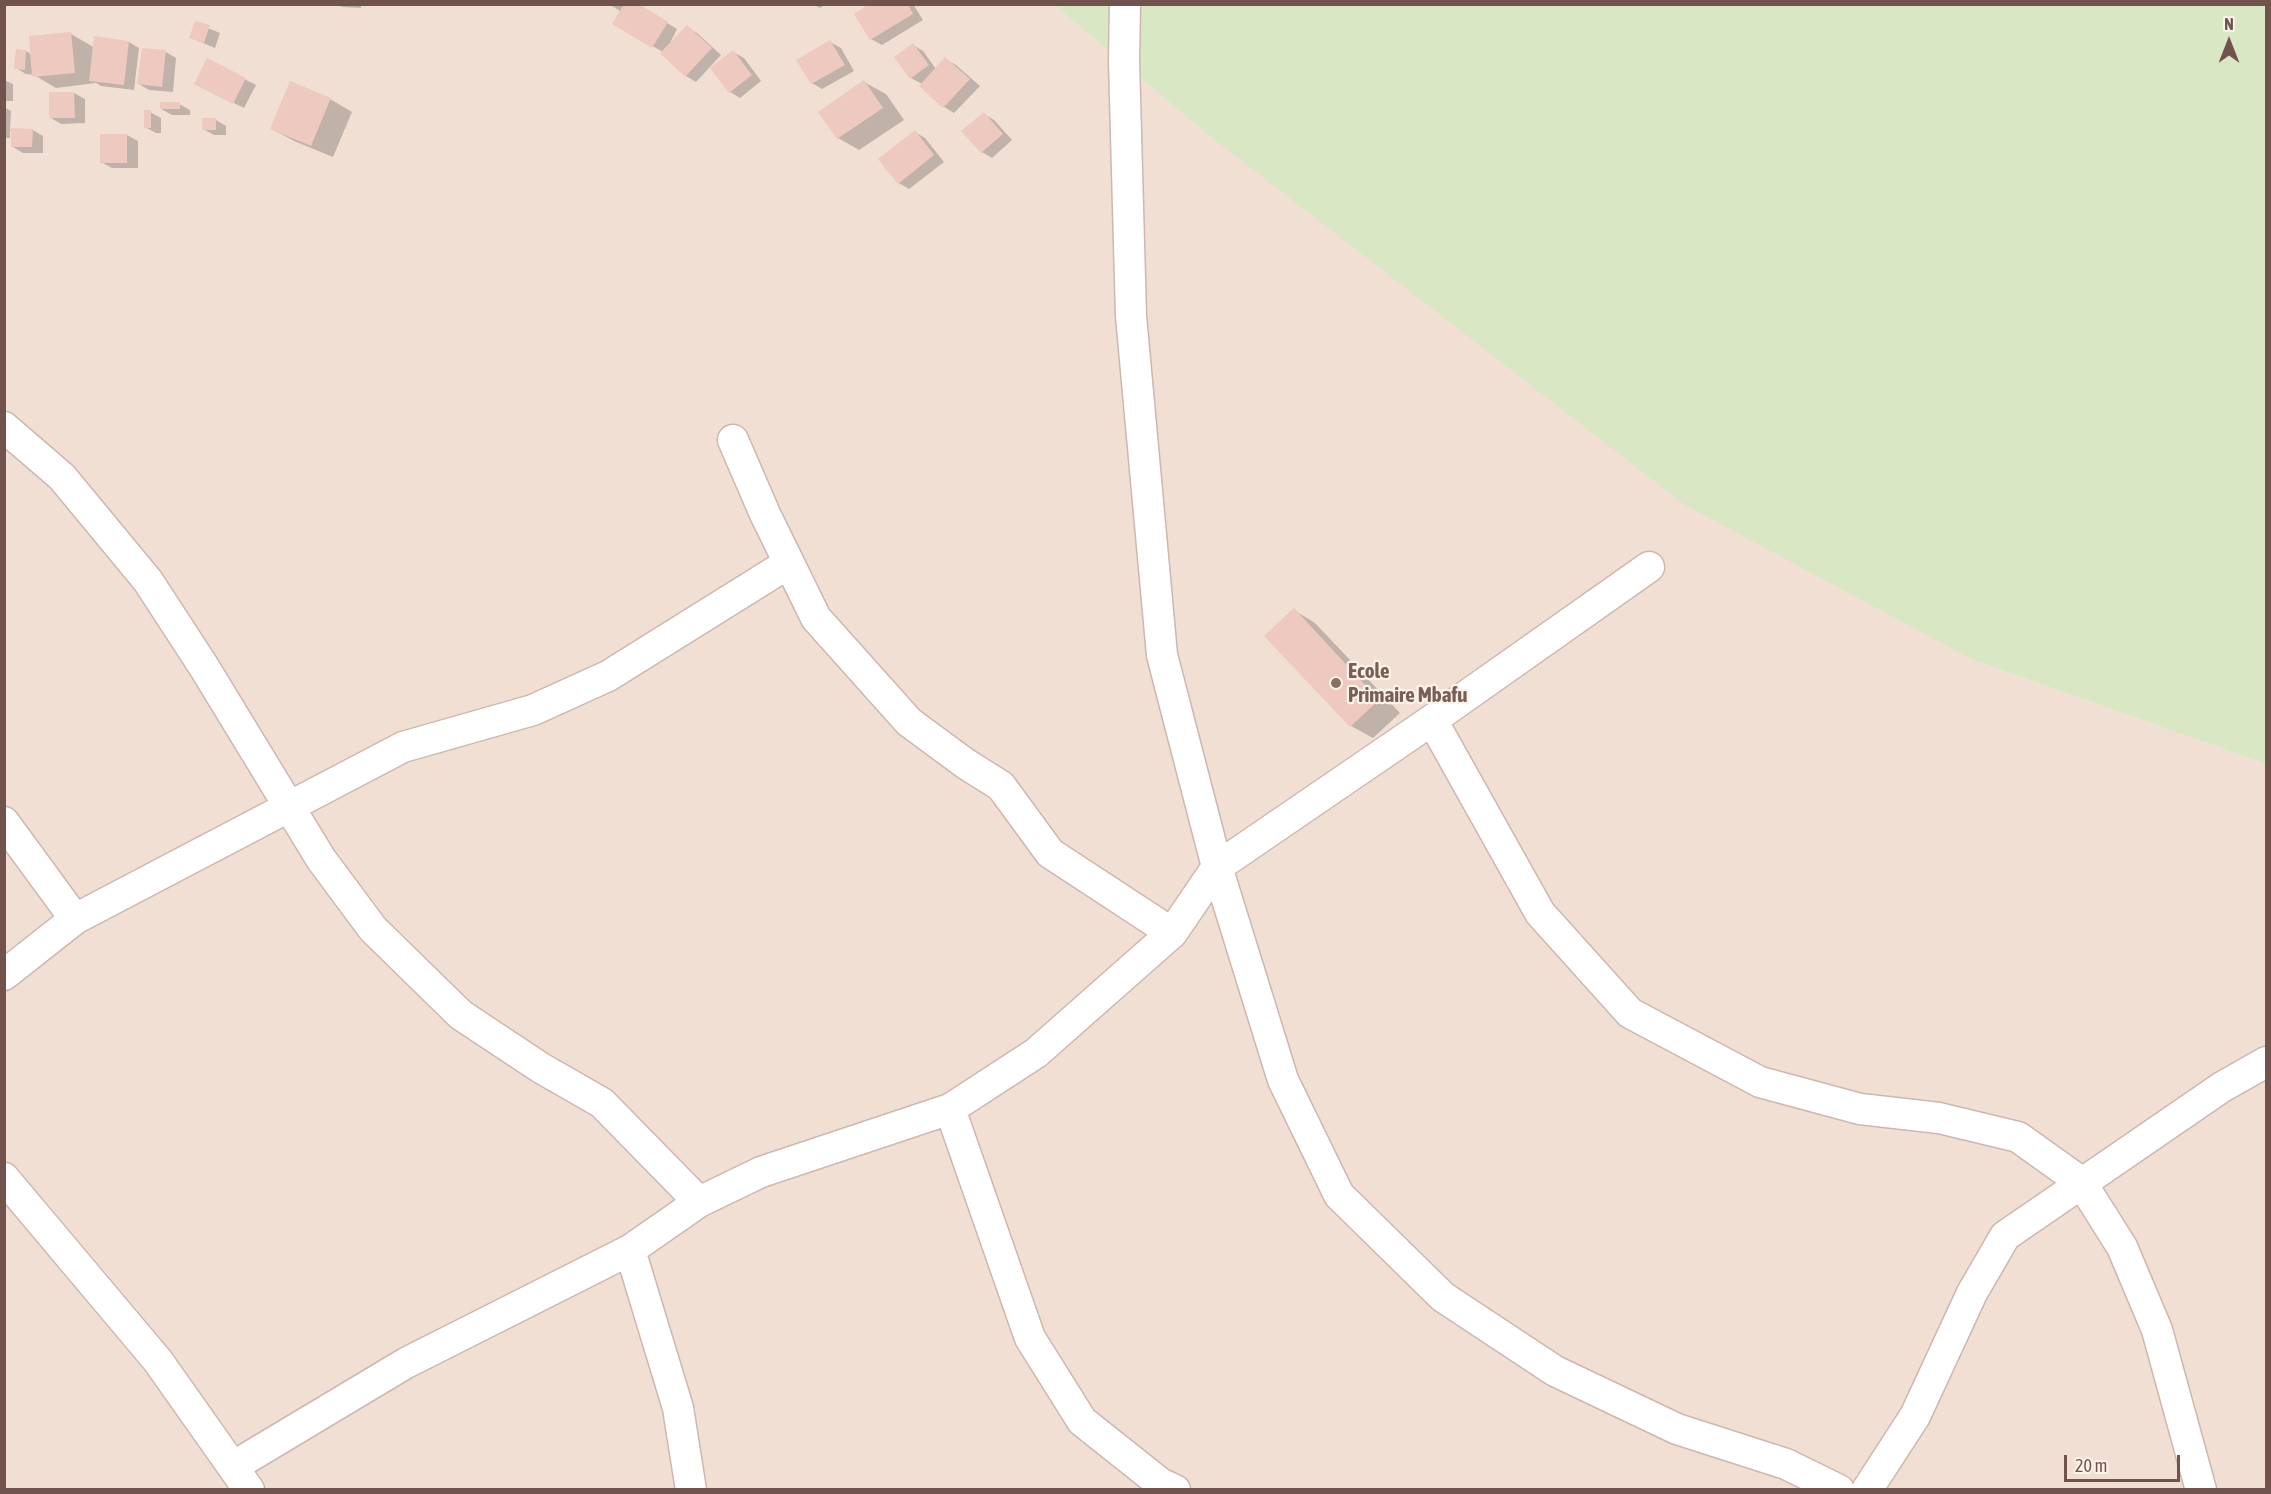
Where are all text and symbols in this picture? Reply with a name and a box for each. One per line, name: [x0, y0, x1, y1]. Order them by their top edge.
north arrow: [2199, 12, 2259, 72]
text: N: [2224, 15, 2234, 33]
place label: Ecole Primaire Mbafu: [1348, 658, 1467, 708]
marker: Ecole Primaire Mbafu: [1329, 676, 1343, 690]
scale bar: [2067, 1443, 2182, 1481]
text: 20 m: [2075, 1455, 2107, 1476]

